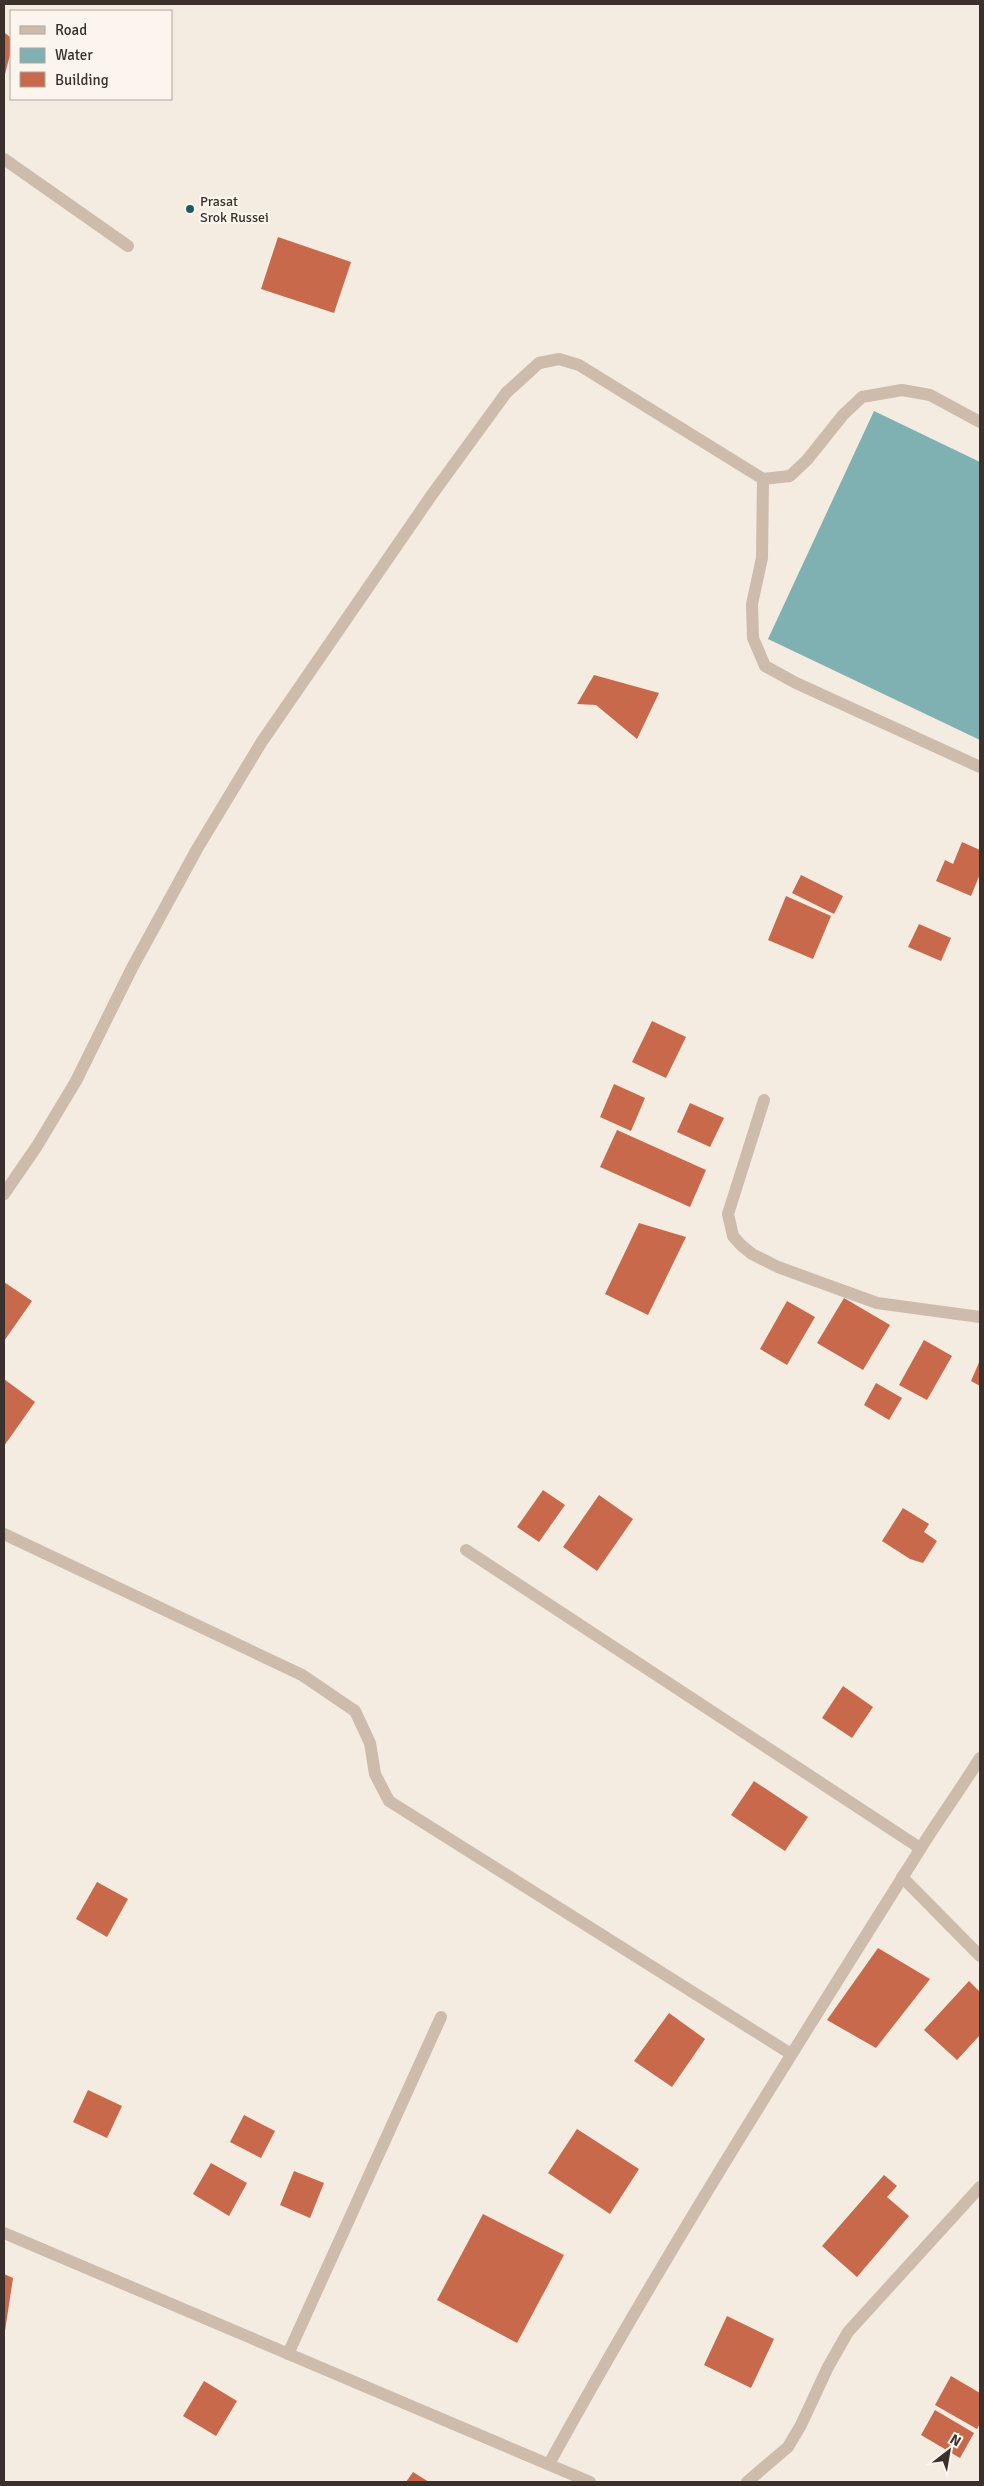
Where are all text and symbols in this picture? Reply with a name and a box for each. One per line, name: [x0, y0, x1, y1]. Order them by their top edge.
legend: [10, 10, 172, 100]
text: Road: [55, 21, 87, 39]
text: Water: [55, 46, 93, 64]
text: Building: [55, 71, 109, 89]
place label: Prasat Srok Russei: [200, 193, 269, 226]
marker: Prasat Srok Russei: [184, 203, 196, 215]
north arrow: [924, 2426, 974, 2476]
text: N: [947, 2430, 964, 2450]

